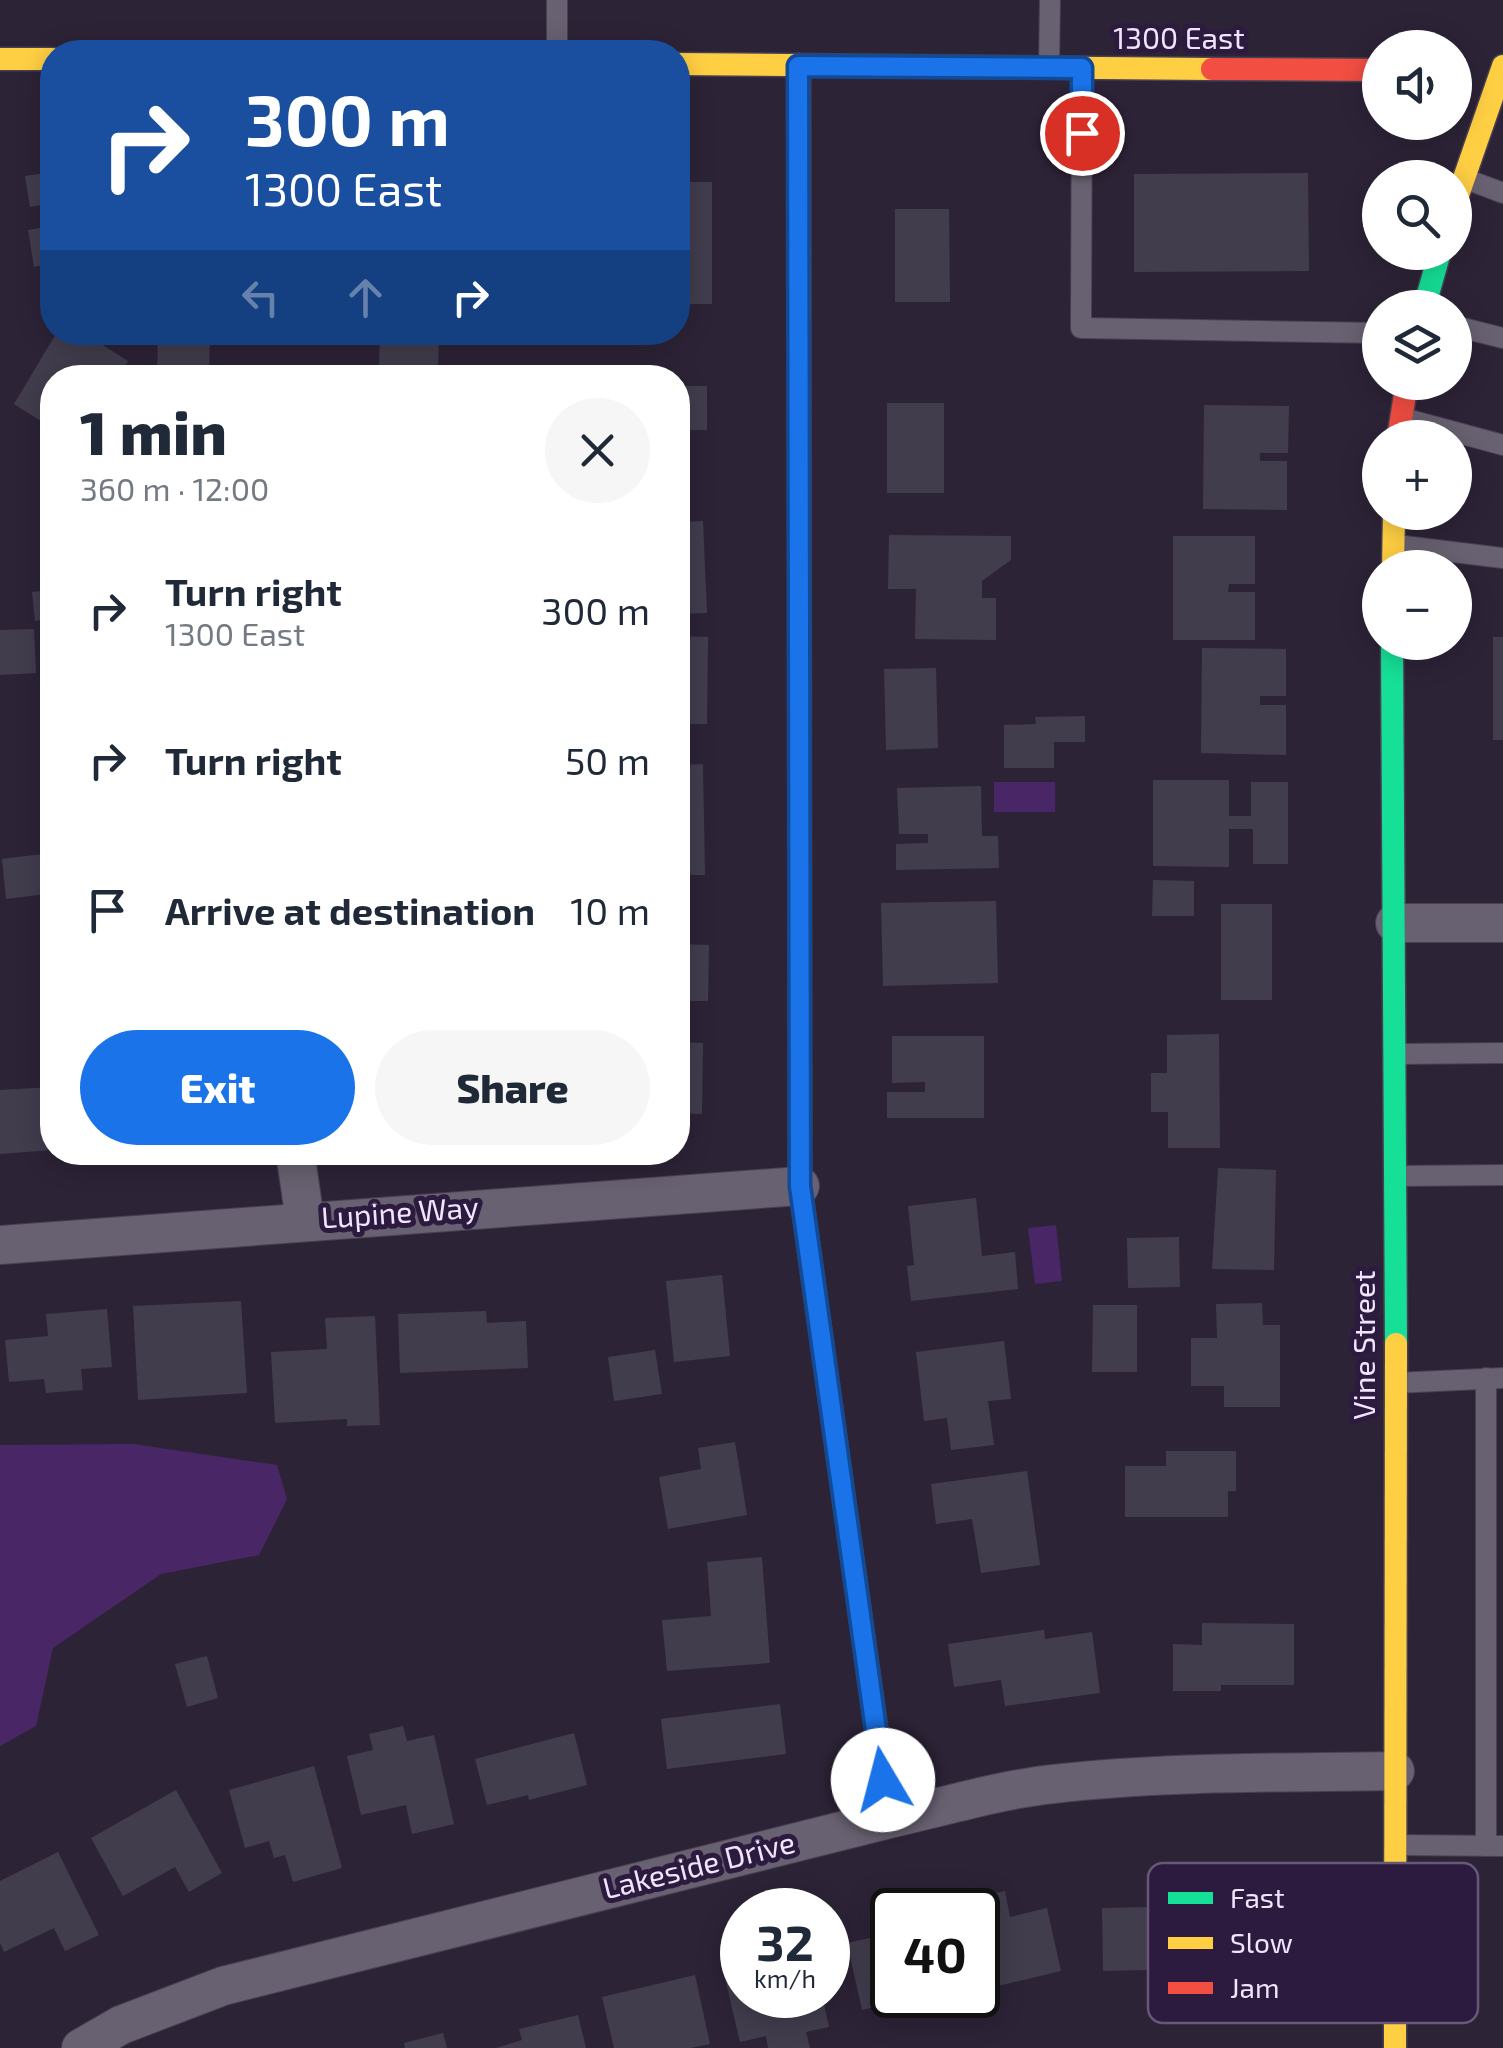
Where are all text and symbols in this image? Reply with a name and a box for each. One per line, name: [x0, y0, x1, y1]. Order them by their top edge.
street label: 1300 East: [1113, 19, 1245, 55]
map controls: [1362, 30, 1472, 660]
button: sound: [1362, 30, 1472, 140]
text: 300 m: [245, 76, 450, 160]
icon: right: [80, 80, 210, 210]
pin: [1040, 91, 1125, 176]
icon: arrive: [1055, 106, 1110, 161]
button: search: [1362, 160, 1472, 270]
text: 1300 East: [245, 161, 442, 215]
icon: left: [233, 270, 288, 325]
icon: ahead: [338, 270, 393, 325]
icon: right: [443, 270, 498, 325]
button: layers: [1362, 290, 1472, 400]
text: 1 min: [80, 395, 227, 467]
button: close: [545, 398, 650, 503]
button: +: [1362, 420, 1472, 530]
text: 360 m · 12:00: [80, 469, 269, 507]
button: −: [1362, 550, 1472, 660]
text: Turn right: [165, 568, 342, 614]
icon: right: [80, 583, 135, 638]
text: 300 m: [541, 587, 650, 633]
text: 1300 East: [165, 614, 305, 652]
icon: right: [80, 733, 135, 788]
text: Turn right: [165, 737, 342, 783]
text: 50 m: [565, 737, 650, 783]
icon: arrive: [80, 883, 135, 938]
text: Arrive at destination: [165, 887, 535, 933]
text: 10 m: [570, 887, 650, 933]
button: Exit: [80, 1030, 355, 1145]
button: Share: [375, 1030, 650, 1145]
street label: Lupine Way: [320, 1188, 480, 1234]
street label: Vine Street: [1345, 1270, 1381, 1420]
position arrow: [831, 1728, 935, 1832]
street label: Lakeside Drive: [599, 1823, 798, 1905]
legend: [1148, 1863, 1478, 2023]
text: Fast: [1230, 1880, 1285, 1914]
speed limit sign: 40: [870, 1888, 1000, 2018]
text: 32: [756, 1911, 814, 1971]
text: Slow: [1230, 1925, 1293, 1959]
text: km/h: [754, 1963, 816, 1993]
text: Jam: [1230, 1970, 1279, 2004]

